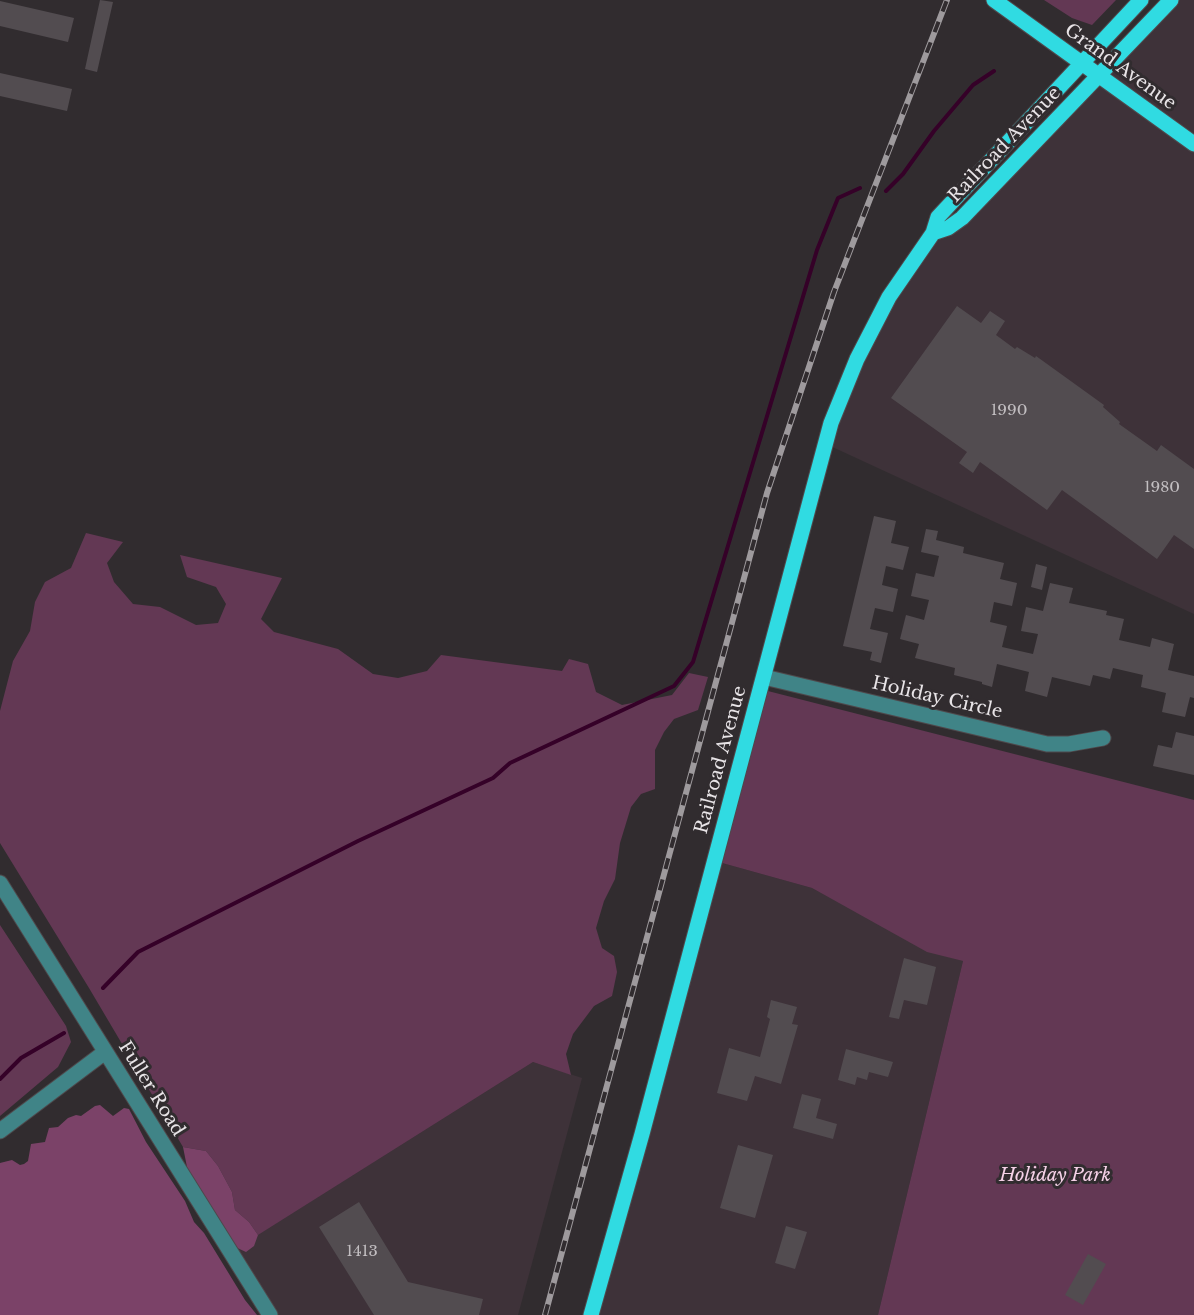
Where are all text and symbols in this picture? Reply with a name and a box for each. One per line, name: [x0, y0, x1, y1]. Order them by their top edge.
street label: Grand Avenue: [1060, 19, 1180, 115]
street label: Railroad Avenue: [944, 83, 1066, 207]
house number: 1990: [991, 402, 1027, 420]
house number: 1980: [1144, 479, 1180, 497]
street label: Holiday Circle: [870, 673, 1004, 723]
street label: Railroad Avenue: [691, 684, 751, 836]
street label: Fuller Road: [113, 1038, 189, 1140]
park label: Holiday Park: [999, 1165, 1111, 1187]
house number: 1413: [346, 1243, 378, 1261]

